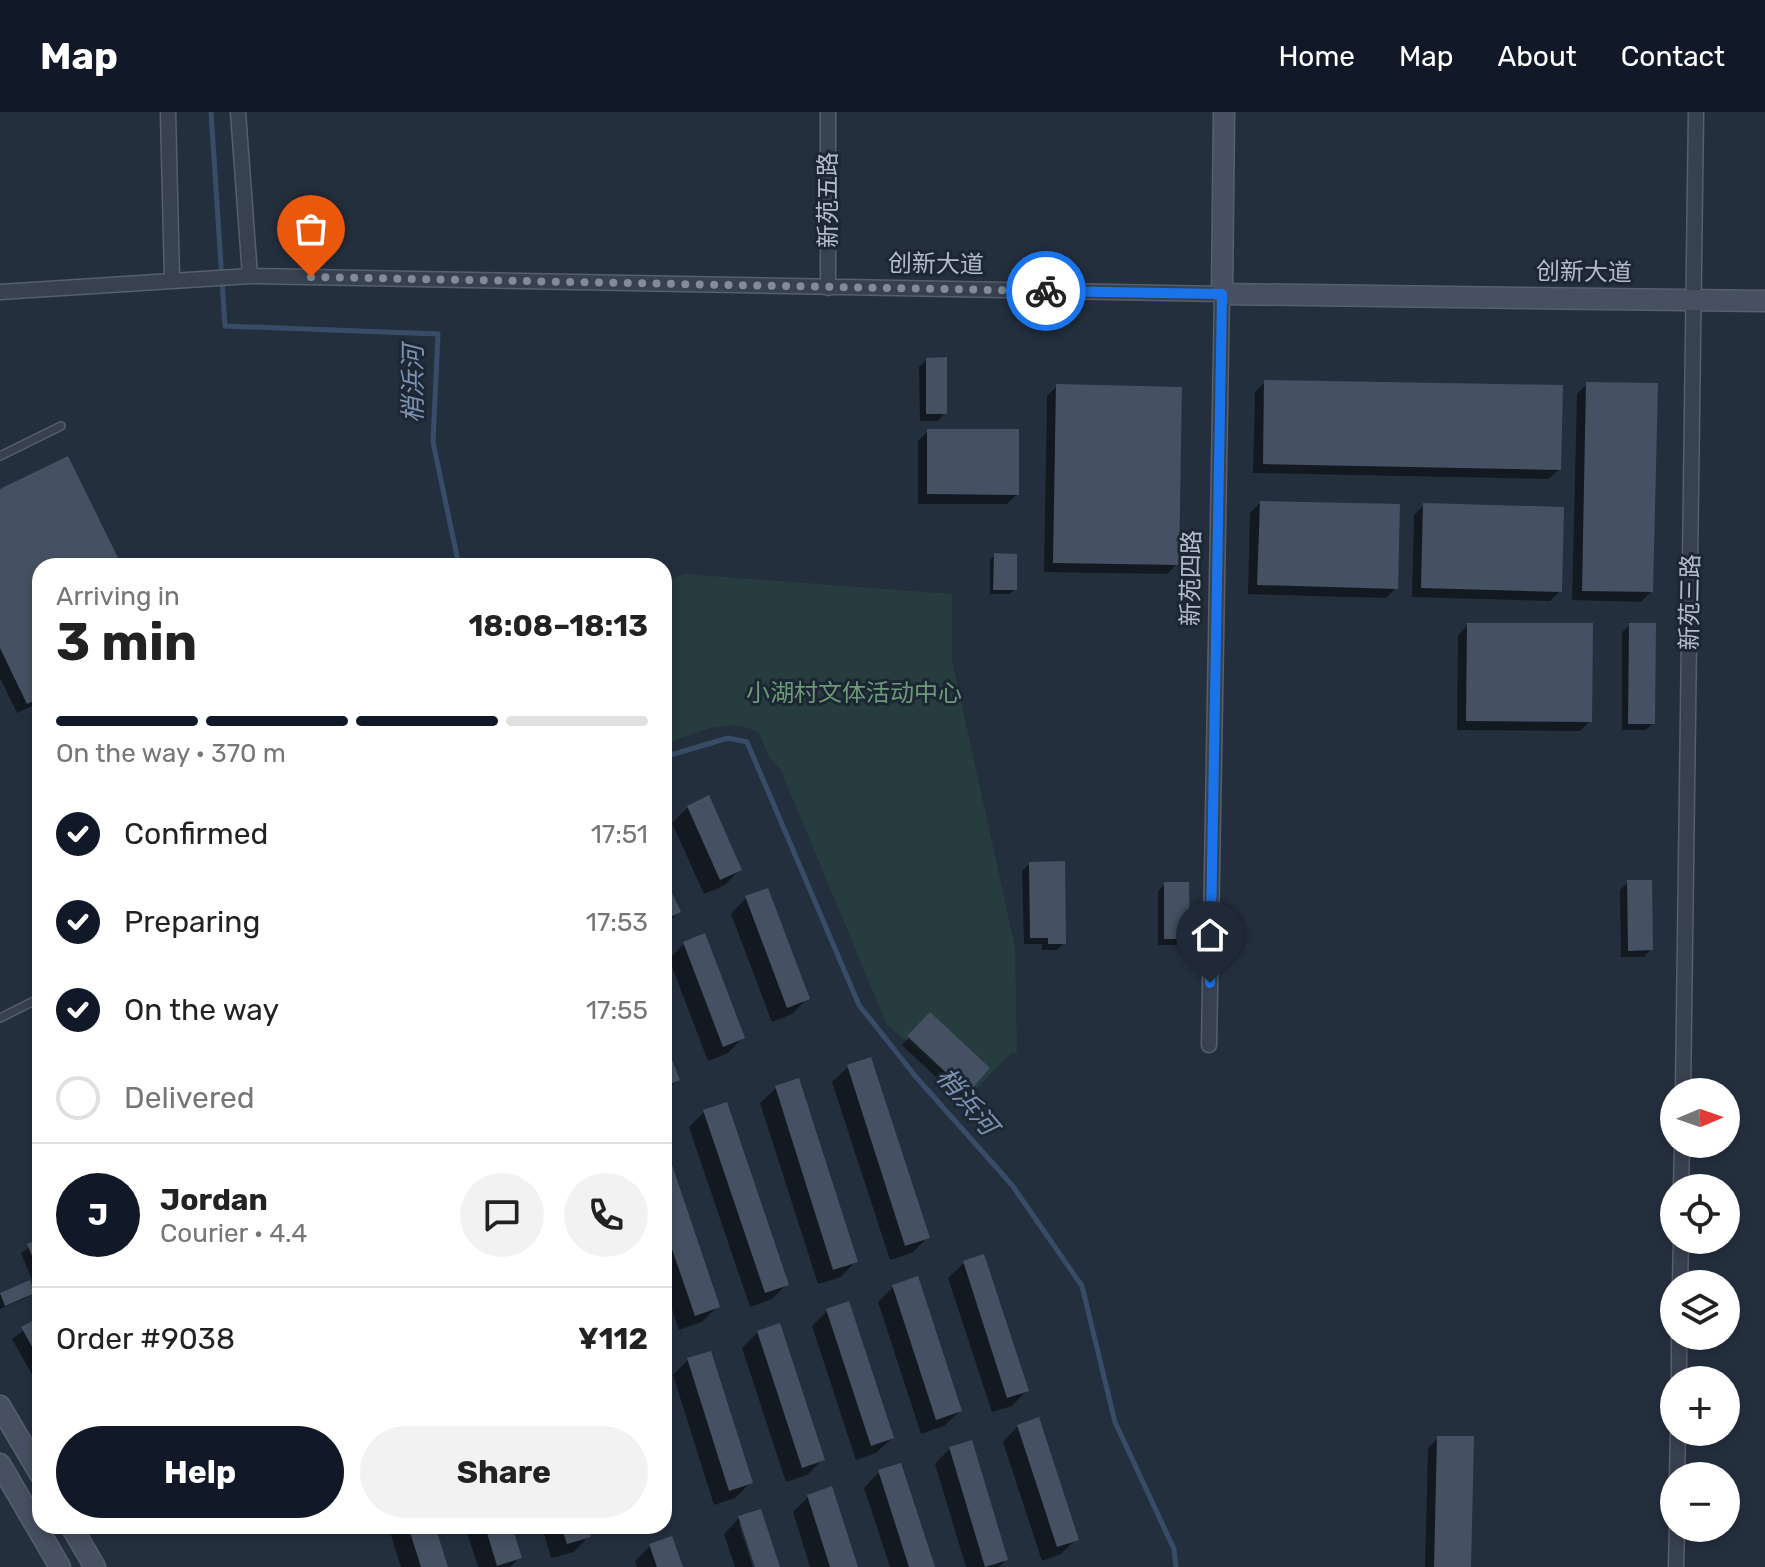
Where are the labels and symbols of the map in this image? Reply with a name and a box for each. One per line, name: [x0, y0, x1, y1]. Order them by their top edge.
street label: 新苑五路: [814, 152, 842, 248]
pin: [277, 195, 345, 277]
street label: 创新大道: [888, 249, 984, 279]
courier: [1006, 251, 1086, 331]
street label: 创新大道: [1536, 257, 1632, 287]
water label: 梢浜河: [398, 340, 429, 423]
street label: 新苑四路: [1176, 530, 1206, 626]
street label: 新苑三路: [1675, 554, 1705, 650]
park label: 小湖村文体活动中心: [746, 679, 962, 707]
pin: [1176, 901, 1244, 983]
water label: 梢浜河: [930, 1061, 1007, 1145]
north arrow: [1660, 1078, 1740, 1158]

